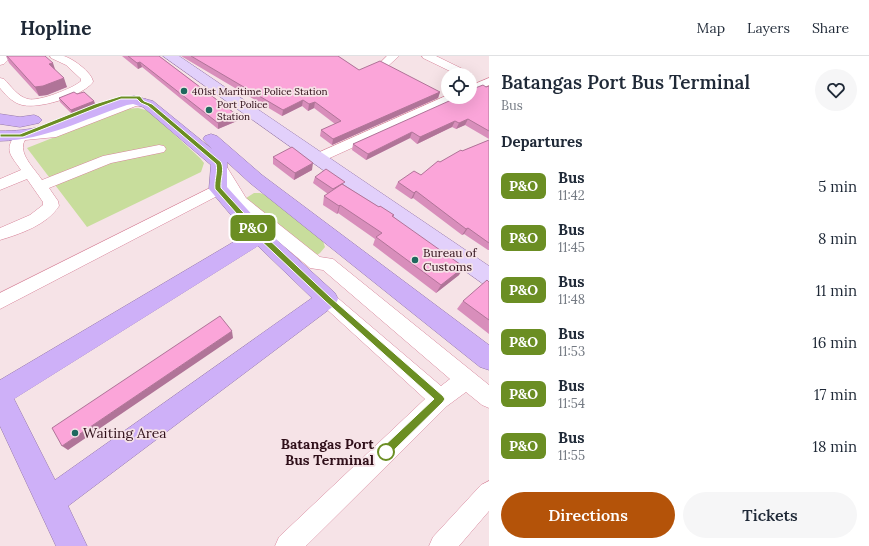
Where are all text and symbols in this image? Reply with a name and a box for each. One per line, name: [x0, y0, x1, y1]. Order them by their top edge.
text: Hopline: [20, 16, 91, 40]
text: Map: [697, 19, 725, 37]
text: Layers: [747, 19, 790, 37]
text: Share: [812, 19, 849, 37]
map controls: [441, 68, 477, 104]
button: locate: [441, 68, 477, 104]
button: heart: [815, 69, 857, 111]
text: Batangas Port Bus Terminal: [501, 70, 750, 94]
place label: 401st Maritime Police Station: [192, 85, 328, 98]
marker: 401st Maritime Police Station: [179, 86, 189, 96]
text: Bus: [501, 97, 523, 114]
place label: Port Police Station: [217, 98, 268, 123]
marker: Port Police Station: [204, 105, 214, 115]
text: Departures: [501, 132, 582, 151]
text: Bus: [558, 168, 584, 187]
text: P&O: [509, 177, 538, 195]
text: 5 min: [818, 177, 857, 196]
text: 11:42: [558, 187, 585, 204]
line badge: P&O: [230, 215, 276, 241]
text: P&O: [238, 219, 268, 237]
text: Bus: [558, 220, 584, 239]
text: P&O: [509, 229, 538, 247]
text: 8 min: [818, 229, 857, 248]
text: 11:45: [558, 239, 585, 256]
place label: Bureau of Customs: [423, 245, 478, 274]
marker: Bureau of Customs: [410, 255, 420, 265]
text: Bus: [558, 272, 584, 291]
text: P&O: [509, 281, 538, 299]
text: 11 min: [815, 281, 857, 300]
text: 11:48: [558, 291, 585, 308]
text: Bus: [558, 324, 584, 343]
text: P&O: [509, 333, 538, 351]
text: 16 min: [812, 333, 857, 352]
text: 11:53: [558, 343, 585, 360]
text: Bus: [558, 376, 584, 395]
text: P&O: [509, 385, 538, 403]
text: 17 min: [814, 385, 857, 404]
text: 11:54: [558, 395, 585, 412]
place label: Waiting Area: [83, 424, 167, 442]
marker: Waiting Area: [70, 428, 80, 438]
text: Bus: [558, 428, 584, 447]
place label: Batangas Port Bus Terminal: [281, 435, 375, 469]
text: P&O: [509, 437, 538, 455]
text: 18 min: [812, 437, 857, 456]
marker: Batangas Port Bus Terminal: [377, 443, 395, 461]
text: 11:55: [558, 447, 585, 464]
button: Directions: [501, 492, 675, 538]
button: Tickets: [683, 492, 857, 538]

